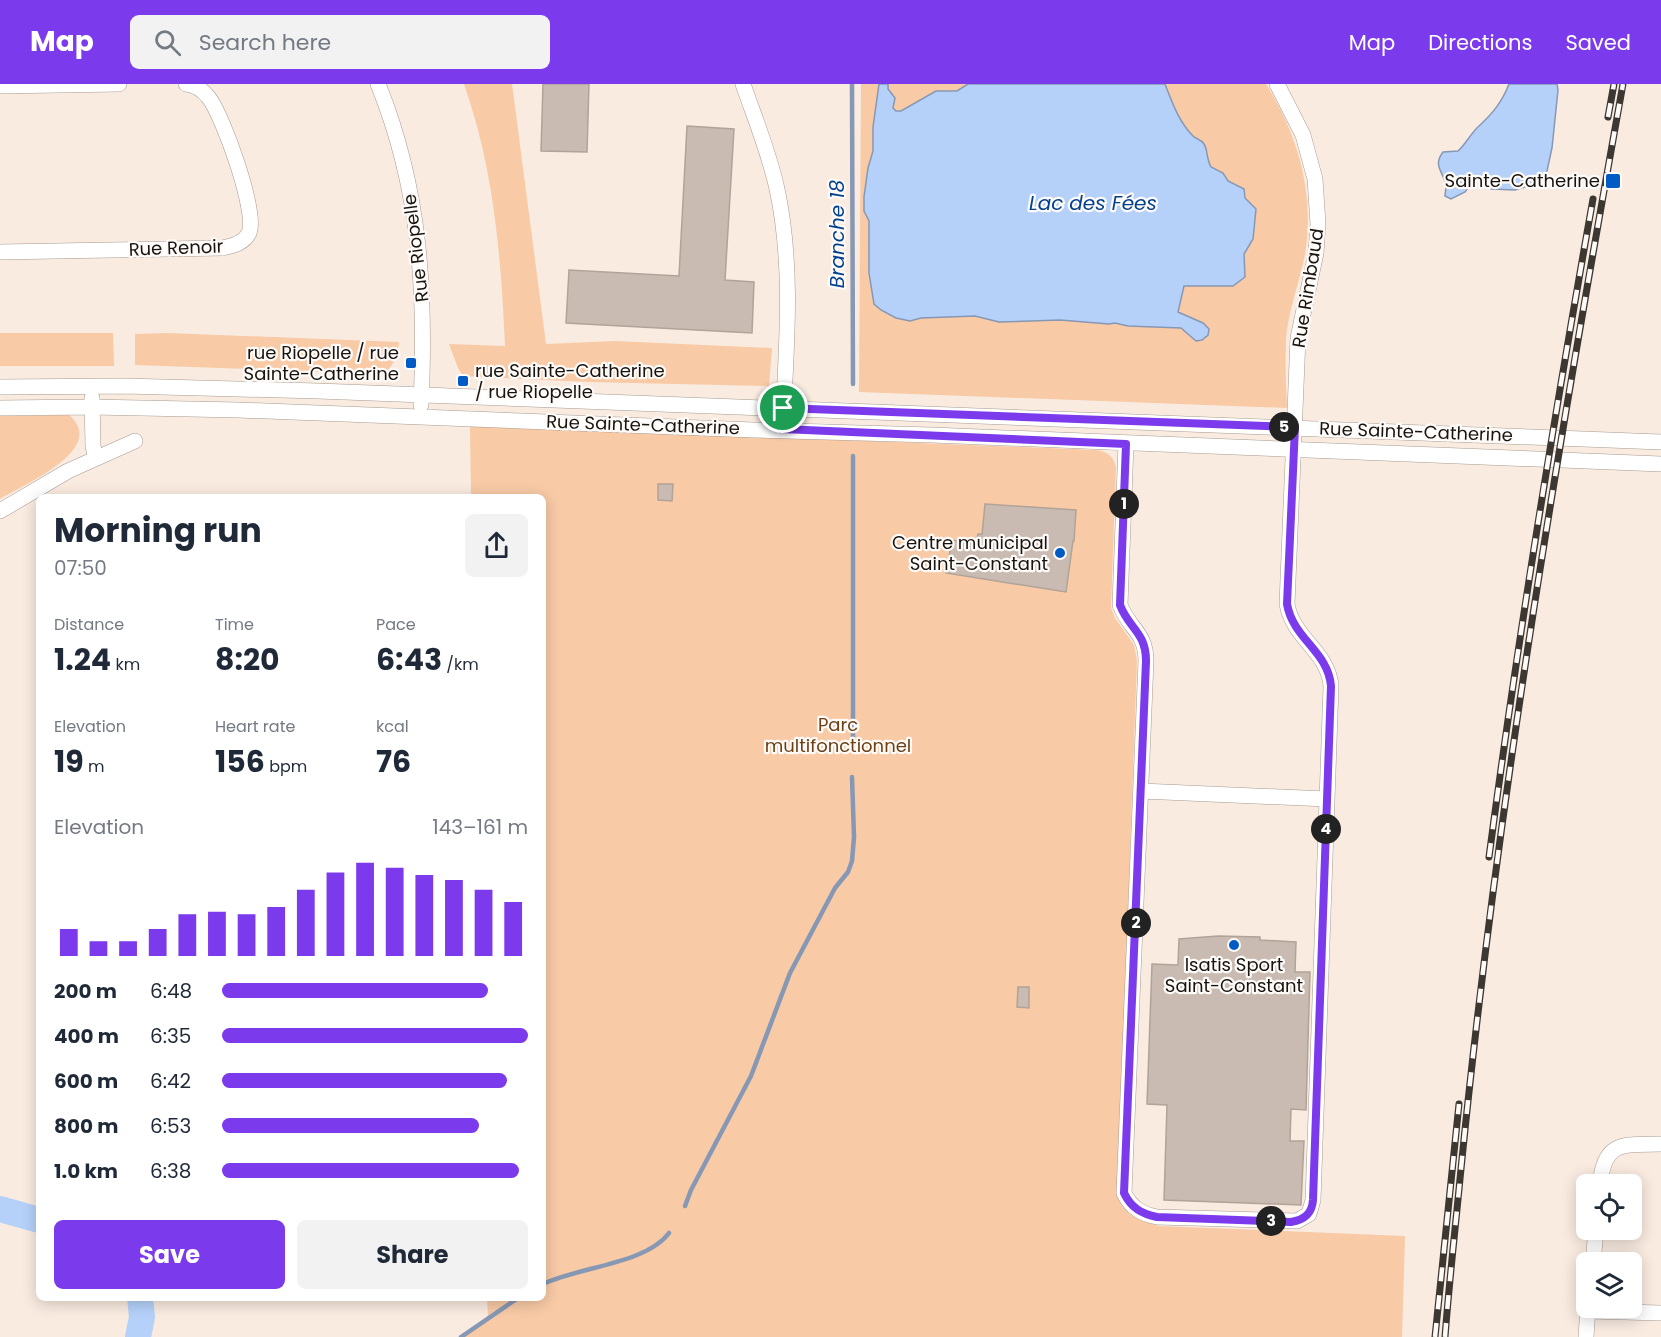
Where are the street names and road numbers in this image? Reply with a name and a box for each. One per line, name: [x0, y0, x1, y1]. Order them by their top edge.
street label: Rue Riopelle: [396, 193, 435, 304]
street label: Rue Rimbaud: [1286, 227, 1329, 349]
street label: Rue Renoir: [128, 233, 224, 262]
street label: Rue Sainte-Catherine: [546, 409, 740, 440]
street label: Rue Sainte-Catherine: [1319, 416, 1513, 447]

